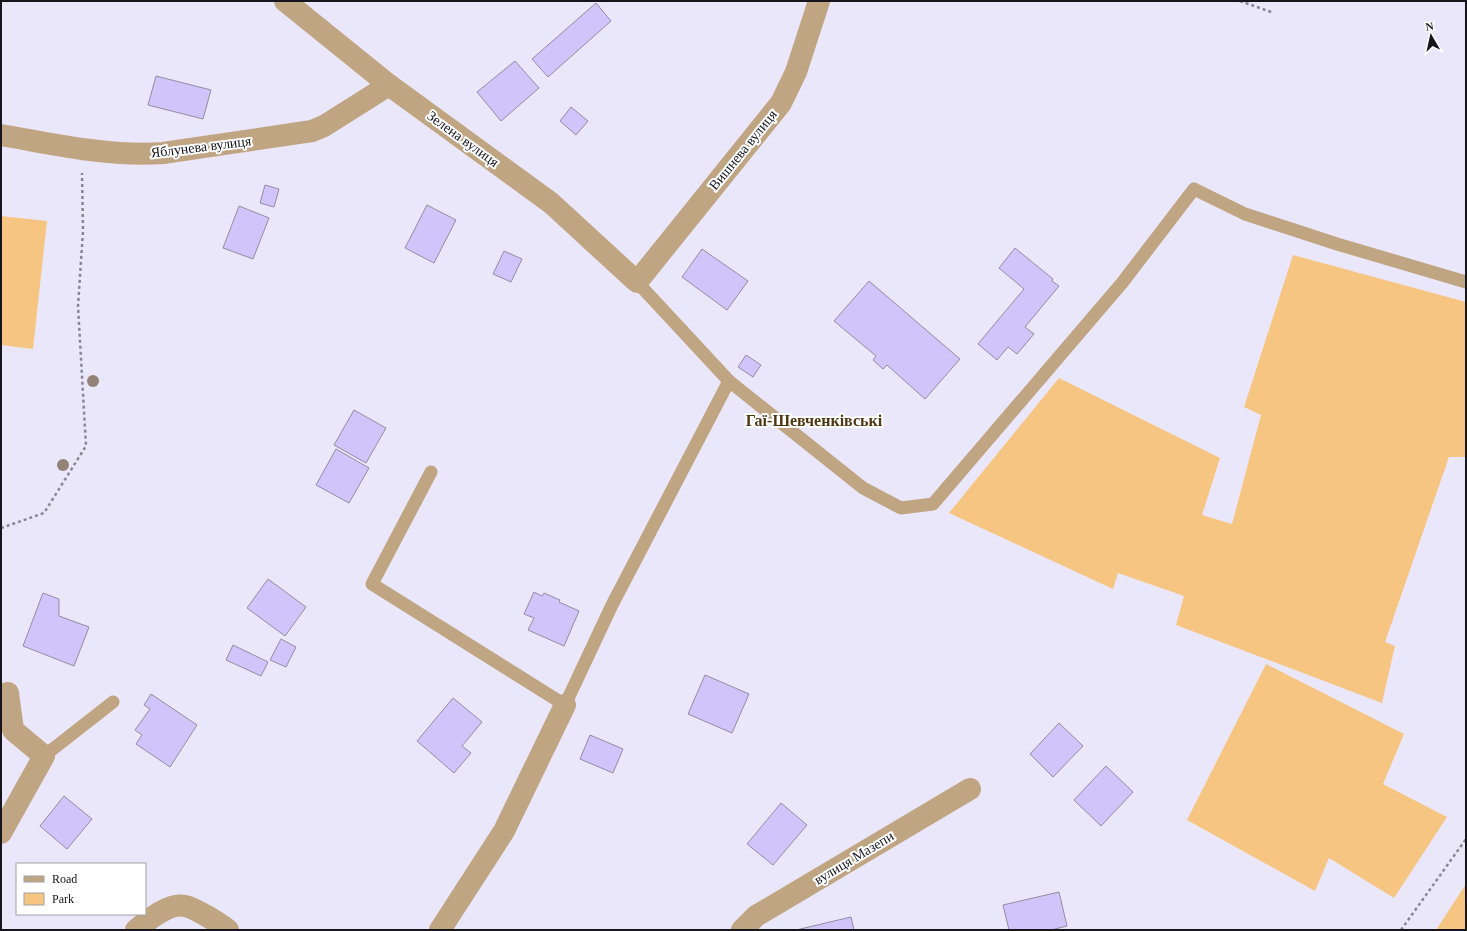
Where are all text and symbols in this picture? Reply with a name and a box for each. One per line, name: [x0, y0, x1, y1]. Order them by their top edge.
north arrow: [1411, 16, 1451, 56]
text: N: [1425, 20, 1434, 33]
street label: Вишнева вулиця: [706, 107, 780, 193]
street label: Зелена вулиця: [424, 108, 502, 170]
street label: Яблунева вулиця: [150, 133, 253, 161]
district label: Гаї-Шевченківські: [746, 412, 883, 429]
street label: вулиця Мазепи: [812, 828, 897, 888]
legend: [16, 863, 146, 915]
text: Road: [52, 872, 77, 886]
text: Park: [52, 892, 74, 906]

